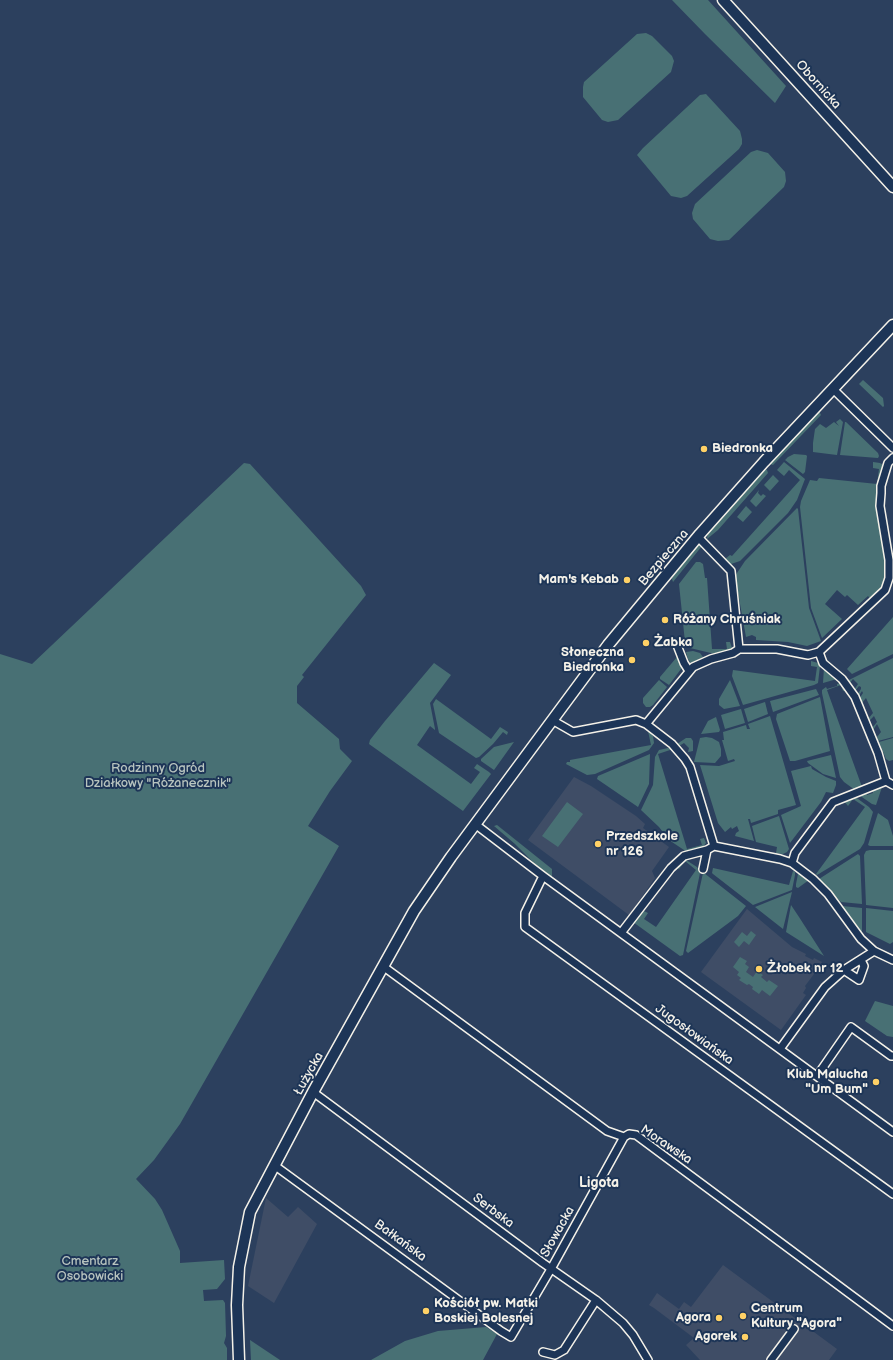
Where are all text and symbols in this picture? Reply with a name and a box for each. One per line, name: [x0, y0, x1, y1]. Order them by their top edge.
street label: Obornicka: [792, 57, 844, 113]
place label: Biedronka: [712, 441, 773, 457]
marker: Biedronka: [699, 444, 709, 454]
street label: Bezpieczna: [636, 527, 692, 589]
place label: Mam's Kebab: [538, 572, 619, 588]
marker: Mam's Kebab: [622, 575, 632, 585]
place label: Różany Chruśniak: [673, 612, 781, 628]
marker: Różany Chruśniak: [660, 615, 670, 625]
place label: Żabka: [654, 635, 692, 651]
marker: Żabka: [641, 638, 651, 648]
place label: Słoneczna Biedronka: [561, 645, 624, 676]
marker: Słoneczna Biedronka: [627, 655, 637, 665]
park label: Rodzinny Ogród Działkowy "Różanecznik": [85, 761, 231, 792]
place label: Przedszkole nr 126: [606, 829, 678, 860]
marker: Przedszkole nr 126: [593, 839, 603, 849]
place label: Żłobek nr 12: [767, 961, 843, 977]
marker: Żłobek nr 12: [754, 964, 764, 974]
street label: Jugosłowiańska: [652, 1001, 736, 1069]
street label: Łużycka: [291, 1050, 327, 1098]
place label: Klub Malucha "Um Bum": [787, 1067, 868, 1098]
marker: Klub Malucha "Um Bum": [871, 1077, 881, 1087]
street label: Morawska: [637, 1122, 695, 1168]
district label: Ligota: [579, 1175, 619, 1191]
street label: Serbska: [469, 1190, 517, 1232]
street label: Słowacka: [538, 1204, 578, 1260]
street label: Bałkańska: [371, 1217, 429, 1265]
park label: Cmentarz Osobowicki: [57, 1254, 123, 1285]
place label: Kościół pw. Matki Boskiej Bolesnej: [434, 1296, 538, 1327]
place label: Centrum Kultury "Agora": [751, 1301, 842, 1332]
marker: Kościół pw. Matki Boskiej Bolesnej: [421, 1306, 431, 1316]
place label: Agora: [676, 1310, 711, 1326]
marker: Centrum Kultury "Agora": [738, 1311, 748, 1321]
marker: Agora: [714, 1313, 724, 1323]
place label: Agorek: [695, 1329, 737, 1345]
marker: Agorek: [740, 1332, 750, 1342]

